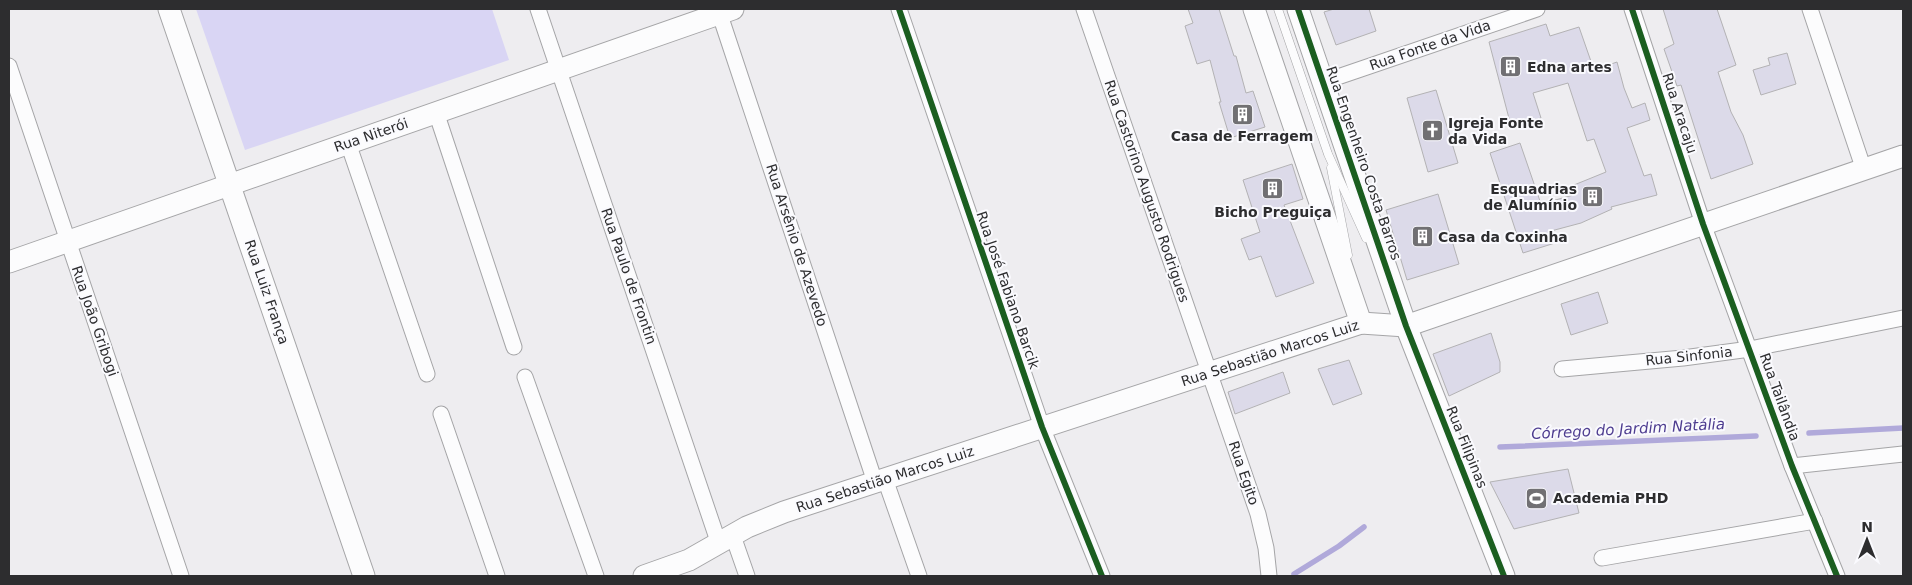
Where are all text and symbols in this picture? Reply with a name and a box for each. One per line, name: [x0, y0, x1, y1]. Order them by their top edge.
street label: Rua Fonte da Vida: [1367, 17, 1493, 73]
building icon: Edna artes: [1499, 55, 1523, 79]
place label: Edna artes: [1527, 59, 1612, 75]
street label: Rua Engenheiro Costa Barros: [1323, 64, 1405, 262]
street label: Rua Aracaju: [1659, 71, 1701, 155]
street label: Rua Castorino Augusto Rodrigues: [1101, 78, 1193, 304]
building icon: Casa de Ferragem: [1230, 102, 1254, 126]
street label: Rua Niterói: [332, 115, 410, 155]
place label: Igreja Fonte da Vida: [1448, 115, 1544, 147]
church icon: Igreja Fonte da Vida: [1420, 119, 1444, 143]
place label: Casa de Ferragem: [1171, 128, 1313, 144]
street label: Rua Arsênio de Azevedo: [763, 162, 831, 328]
building icon: Bicho Preguiça: [1261, 177, 1285, 201]
place label: Esquadrias de Alumínio: [1483, 181, 1577, 213]
building icon: Esquadrias de Alumínio: [1581, 185, 1605, 209]
place label: Bicho Preguiça: [1214, 204, 1332, 220]
street label: Rua Paulo de Frontin: [598, 206, 660, 346]
street label: Rua José Fabiano Barcik: [973, 209, 1043, 372]
building icon: Casa da Coxinha: [1410, 225, 1434, 249]
place label: Casa da Coxinha: [1438, 229, 1568, 245]
street label: Rua Luiz França: [242, 238, 292, 346]
street label: Rua João Gribogi: [69, 264, 121, 378]
street label: Rua Sebastião Marcos Luiz: [1179, 317, 1361, 389]
street label: Rua Sinfonia: [1645, 343, 1733, 369]
street label: Rua Tailândia: [1757, 351, 1803, 443]
street label: Rua Filipinas: [1443, 404, 1491, 490]
water label: Córrego do Jardim Natália: [1531, 415, 1725, 443]
street label: Rua Egito: [1226, 439, 1262, 507]
street label: Rua Sebastião Marcos Luiz: [794, 443, 976, 515]
sports icon: Academia PHD: [1525, 486, 1549, 510]
place label: Academia PHD: [1553, 490, 1668, 506]
north arrow: [1842, 515, 1892, 565]
text: N: [1861, 519, 1873, 535]

